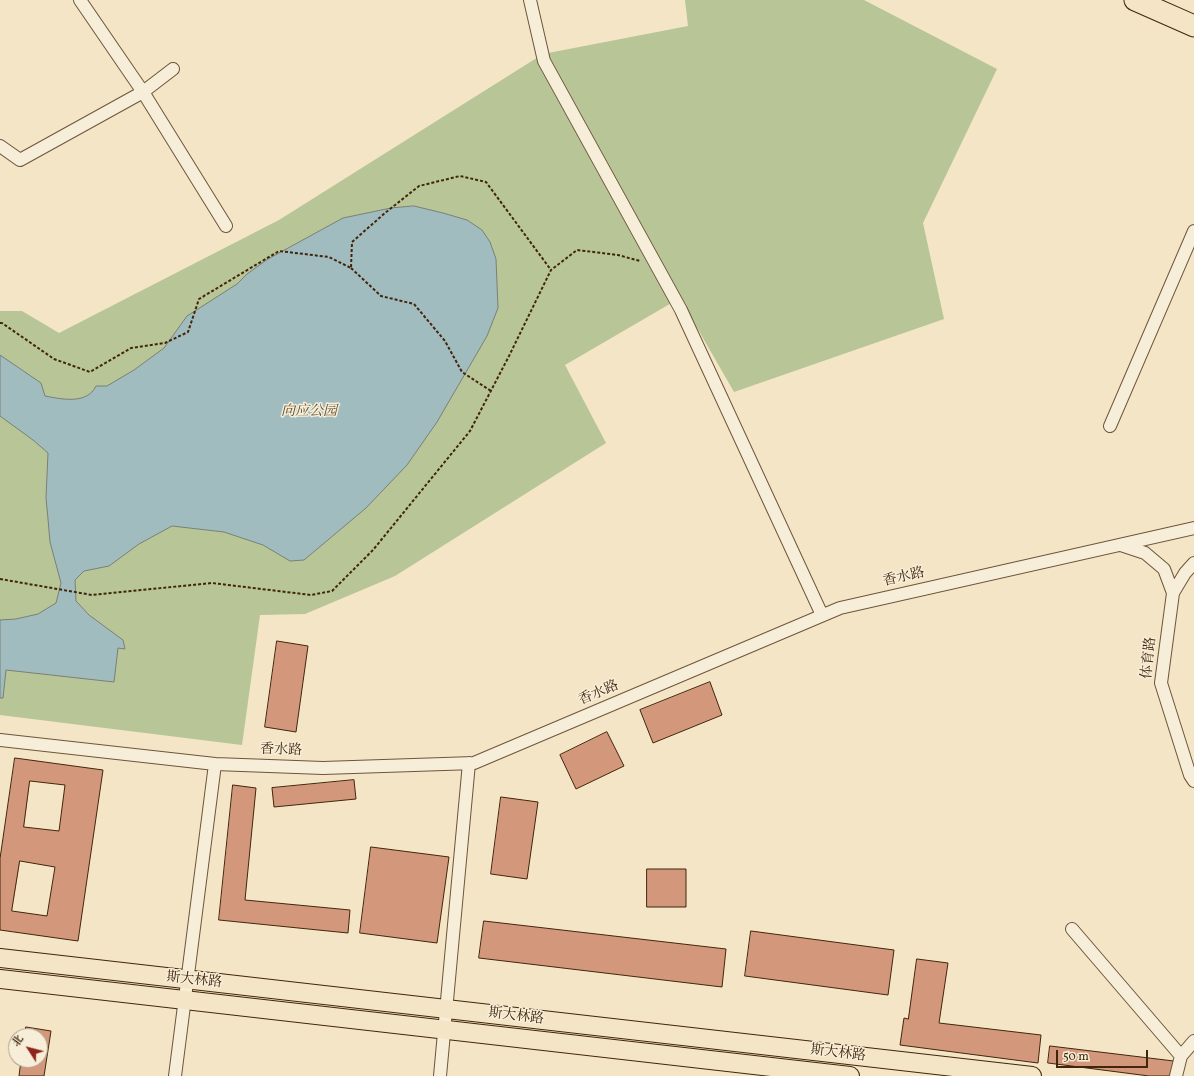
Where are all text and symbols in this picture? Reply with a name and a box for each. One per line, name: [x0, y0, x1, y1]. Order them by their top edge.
park label: 向应公园: [281, 404, 337, 420]
street label: 香水路: [882, 565, 926, 591]
street label: 体育路: [1139, 636, 1161, 680]
street label: 香水路: [576, 678, 622, 710]
street label: 香水路: [260, 742, 302, 760]
street label: 斯大林路: [165, 970, 223, 992]
street label: 斯大林路: [487, 1005, 545, 1029]
north arrow: [8, 1028, 48, 1068]
text: 北: [9, 1032, 28, 1050]
street label: 斯大林路: [809, 1042, 867, 1066]
scale bar: [1058, 1042, 1150, 1068]
text: 50 m: [1063, 1049, 1089, 1065]

